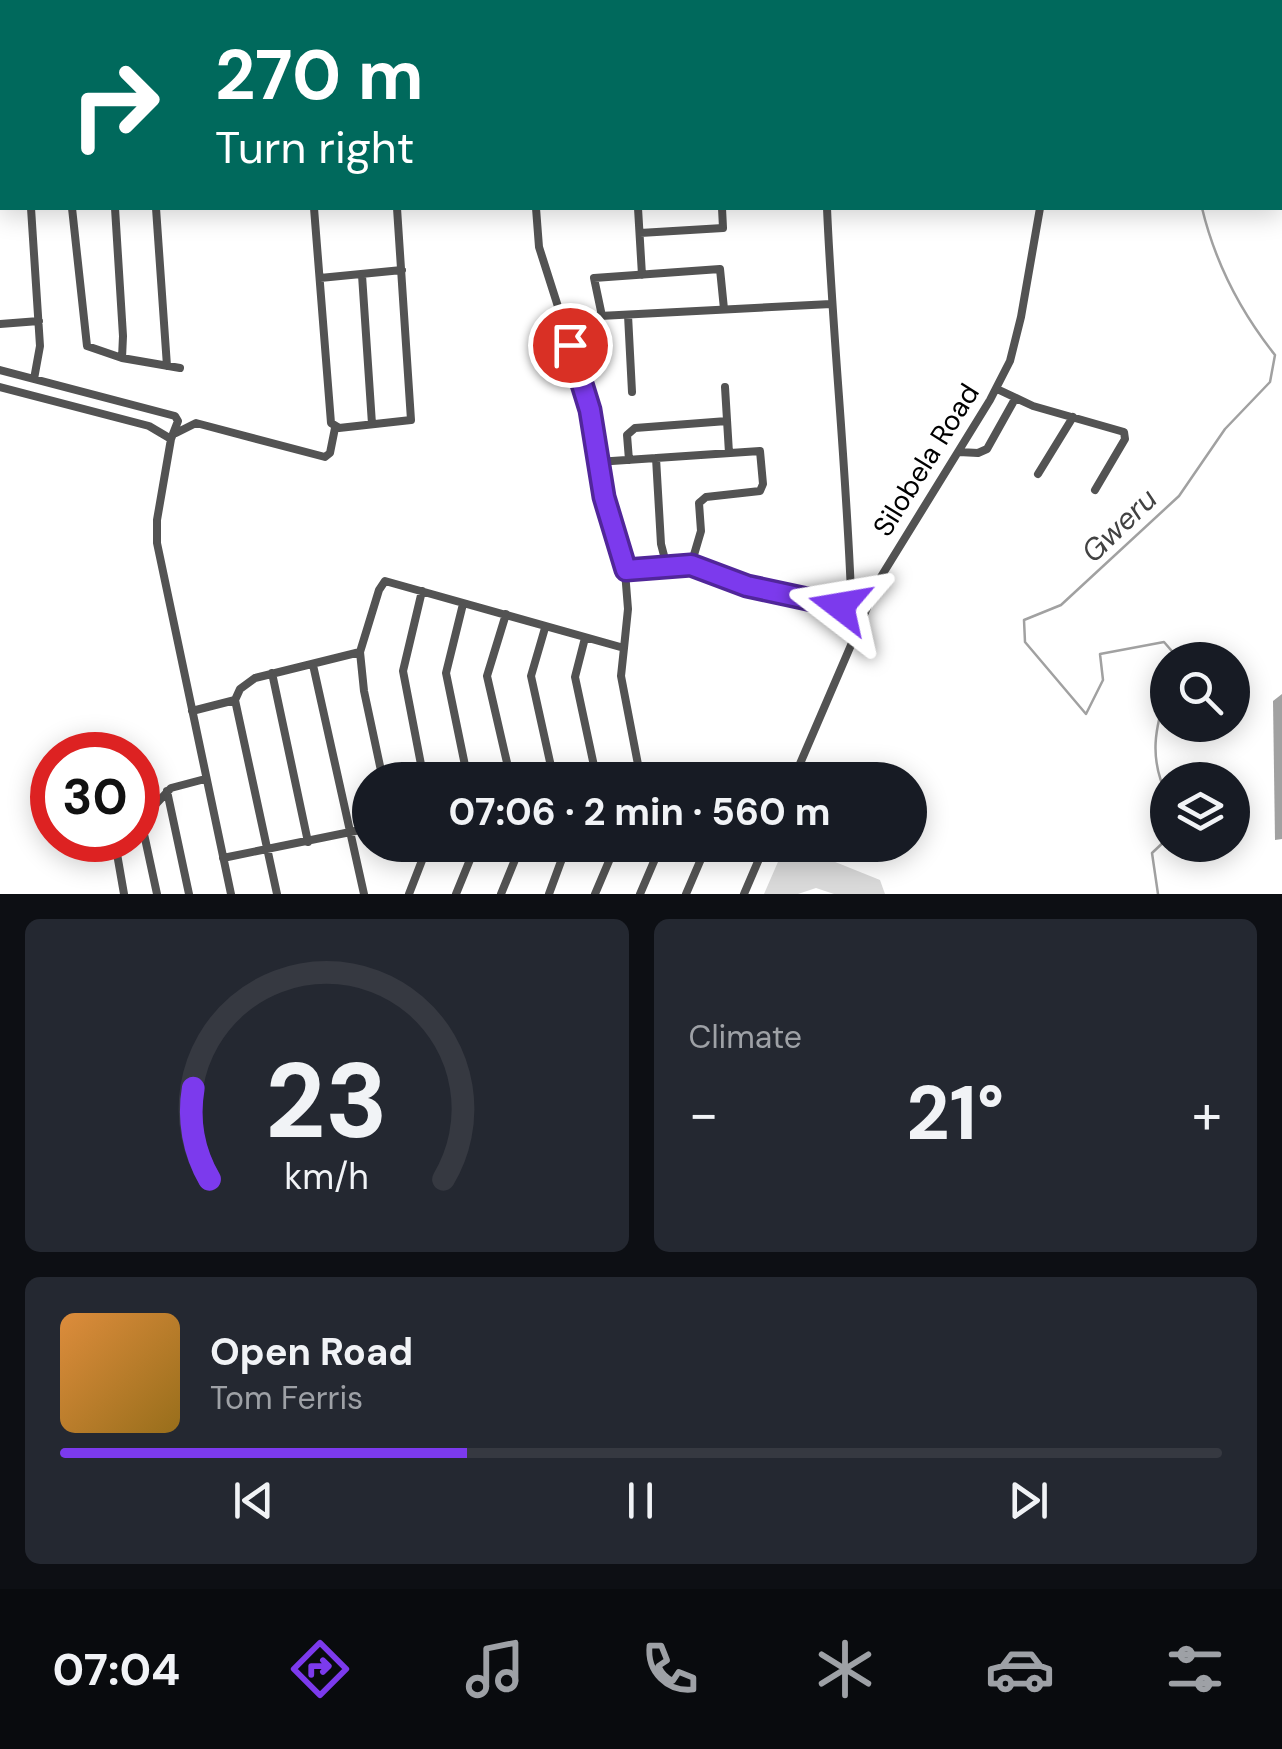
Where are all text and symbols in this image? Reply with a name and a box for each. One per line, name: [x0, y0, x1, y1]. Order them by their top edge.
text: 270 m: [215, 30, 424, 121]
icon: right: [50, 40, 180, 170]
text: Turn right: [215, 118, 414, 177]
pin: [528, 303, 613, 388]
icon: arrive: [543, 318, 598, 373]
street label: Silobela Road: [864, 377, 988, 543]
water label: Gweru: [1073, 479, 1165, 571]
position arrow: [788, 554, 892, 658]
map controls: [1150, 642, 1250, 862]
button: search: [1150, 642, 1250, 742]
speed limit sign: 30: [30, 732, 160, 862]
button: layers: [1150, 762, 1250, 862]
text: 07:06 · 2 min · 560 m: [449, 787, 830, 837]
text: Climate: [689, 1016, 802, 1058]
text: 23: [265, 1034, 388, 1169]
text: 21°: [906, 1065, 1004, 1162]
text: −: [689, 1078, 719, 1150]
text: +: [1192, 1078, 1222, 1150]
text: km/h: [285, 1154, 369, 1200]
text: Open Road: [210, 1327, 413, 1377]
text: Tom Ferris: [210, 1377, 363, 1419]
icon: previous: [226, 1473, 281, 1528]
icon: pause: [613, 1473, 668, 1528]
icon: next: [1001, 1473, 1056, 1528]
icon: directions: [285, 1634, 355, 1704]
icon: music: [460, 1634, 530, 1704]
icon: phone: [635, 1634, 705, 1704]
icon: climate: [810, 1634, 880, 1704]
icon: car: [985, 1634, 1055, 1704]
icon: filters: [1160, 1634, 1230, 1704]
text: 07:04: [52, 1640, 180, 1699]

